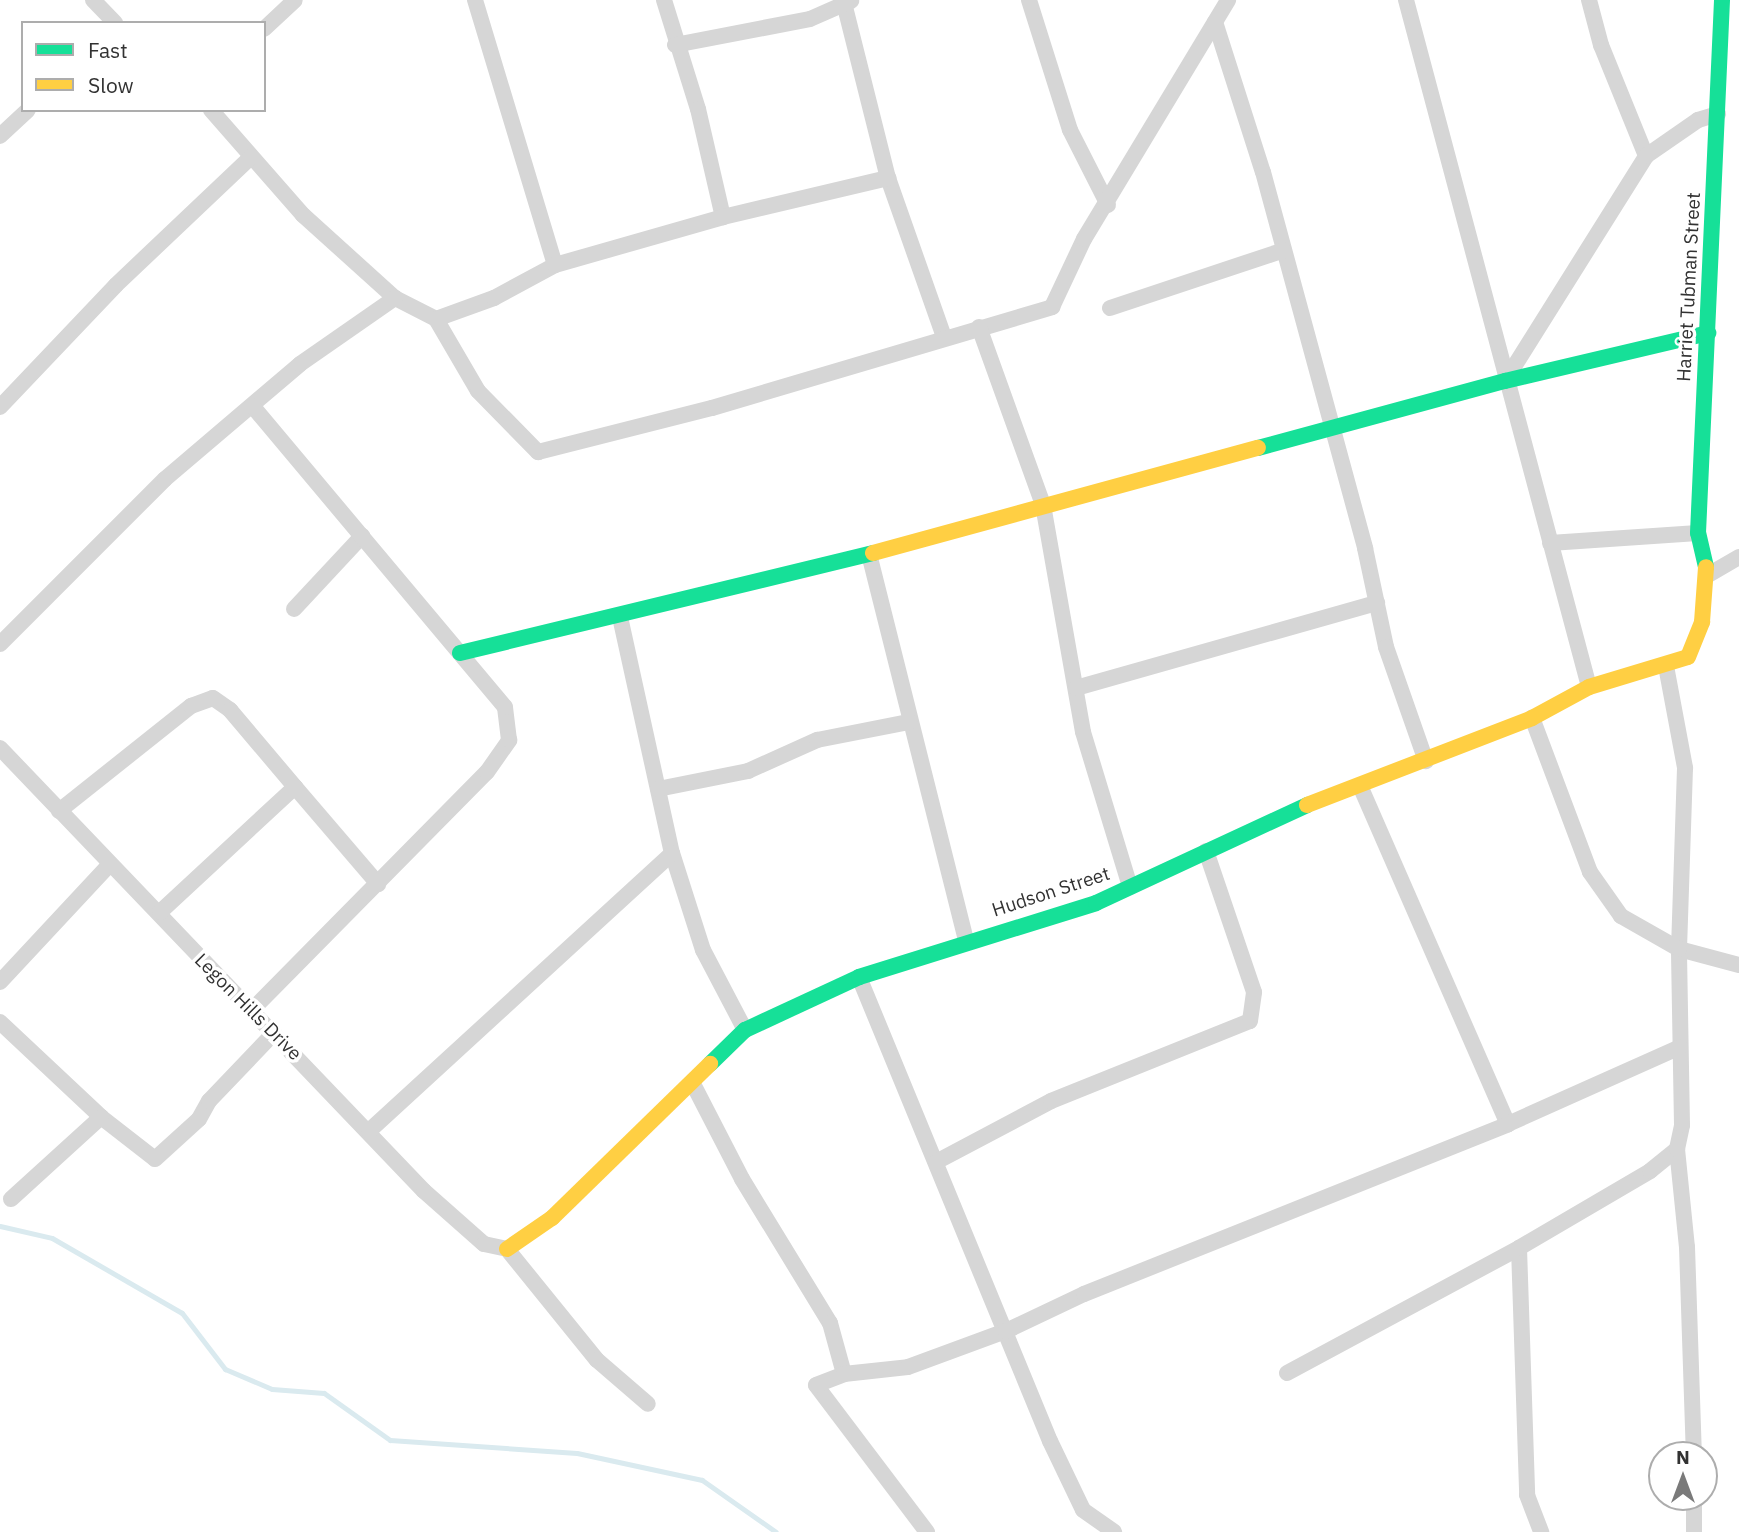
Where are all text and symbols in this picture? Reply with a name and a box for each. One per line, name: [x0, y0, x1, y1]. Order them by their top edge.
legend: [21, 21, 266, 112]
text: Fast: [88, 36, 128, 64]
text: Slow: [88, 71, 134, 99]
street label: Harriet Tubman Street: [1673, 192, 1705, 382]
street label: Hudson Street: [989, 862, 1113, 922]
street label: Legon Hills Drive: [190, 949, 306, 1065]
north arrow: [1648, 1441, 1718, 1511]
text: N: [1676, 1445, 1690, 1469]

